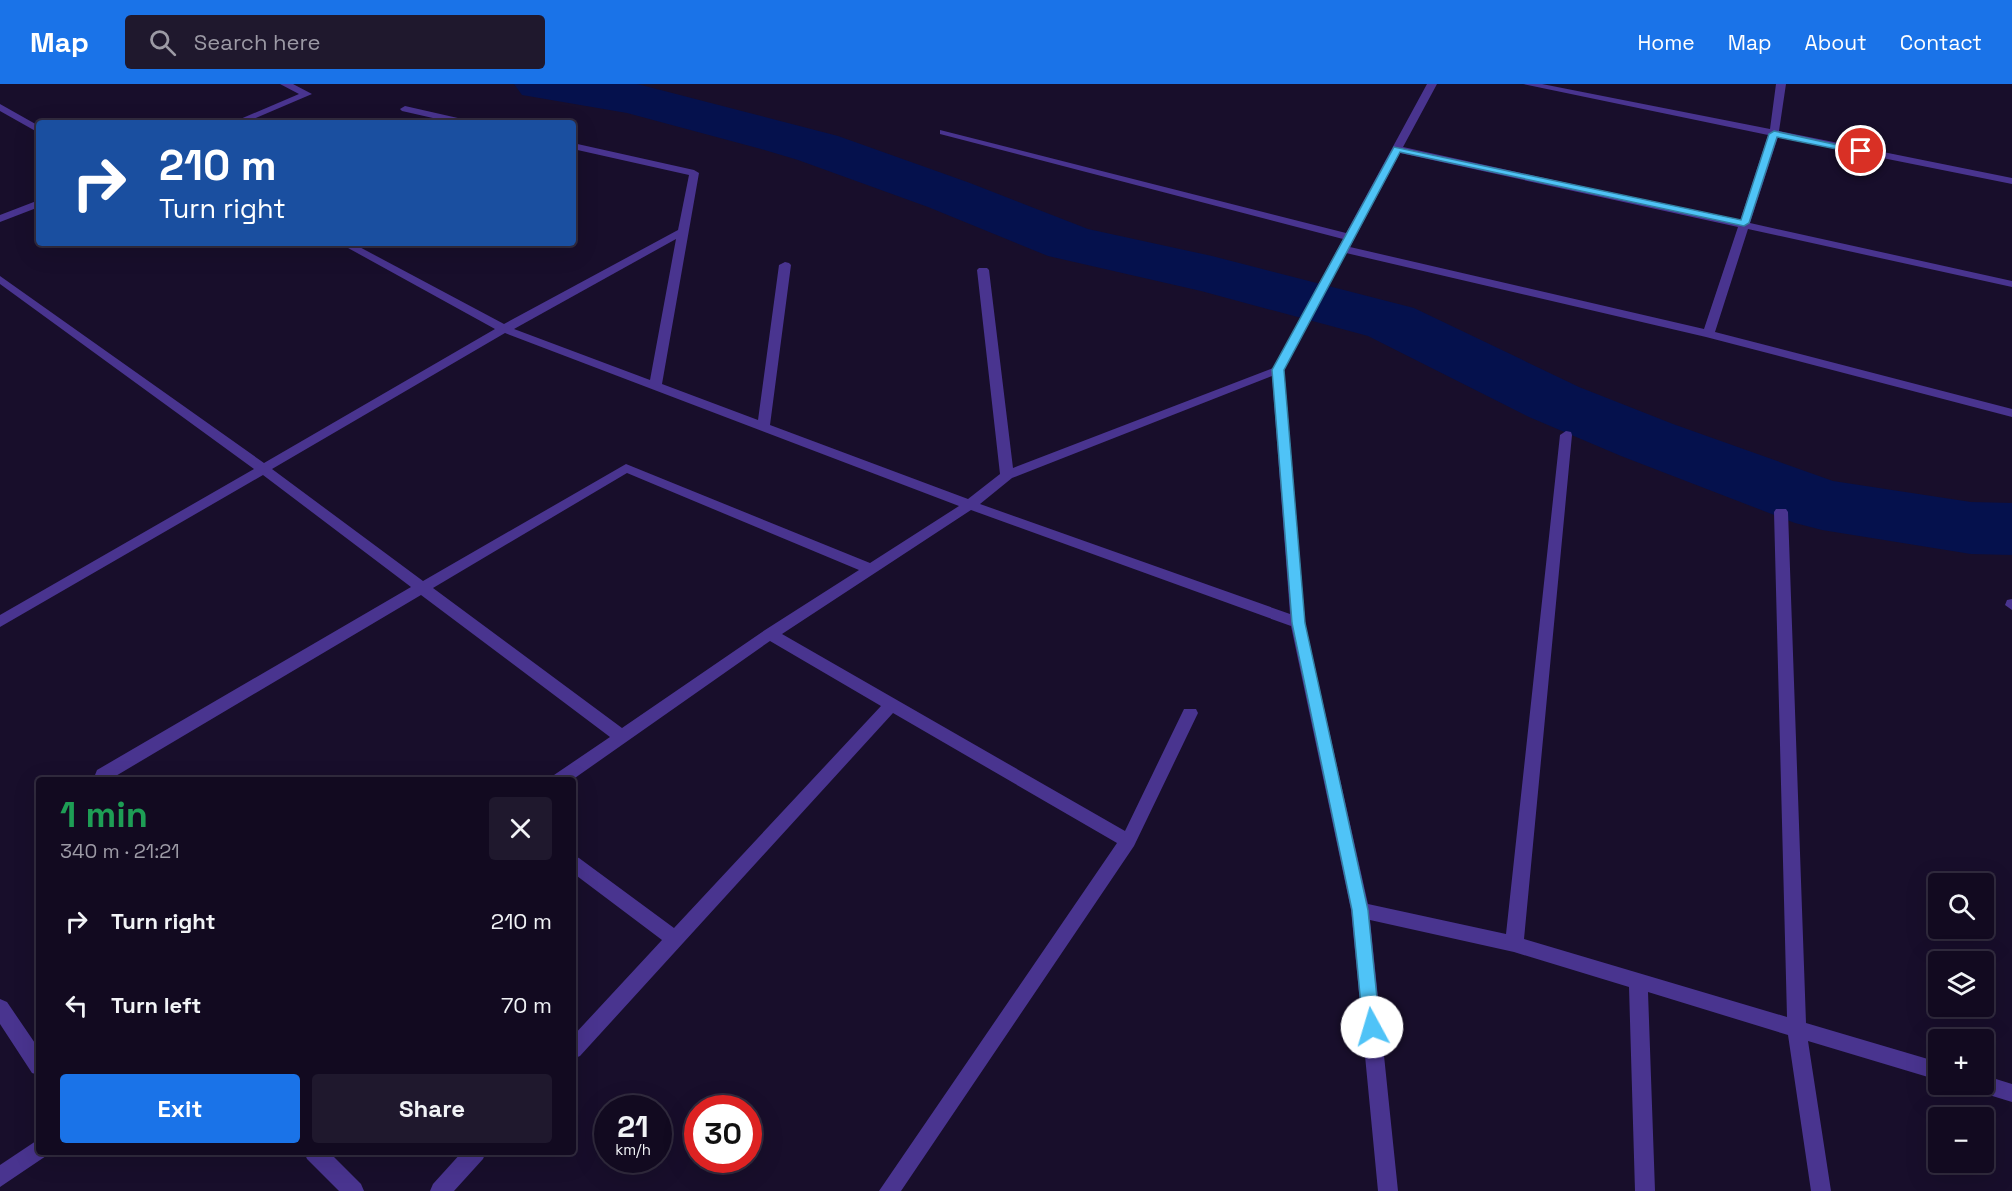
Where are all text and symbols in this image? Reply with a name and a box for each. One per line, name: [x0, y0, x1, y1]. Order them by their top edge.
search box: [125, 15, 545, 69]
text: Map: [30, 24, 89, 60]
icon: search: [146, 26, 179, 59]
text: Search here: [194, 28, 321, 56]
text: Home: [1637, 29, 1695, 56]
text: Map: [1728, 29, 1772, 56]
text: About: [1805, 29, 1867, 56]
text: Contact: [1900, 29, 1982, 56]
pin: [1835, 125, 1886, 176]
icon: arrive: [1844, 134, 1877, 167]
text: 210 m: [159, 139, 277, 192]
icon: right: [60, 144, 138, 222]
text: Turn right: [159, 191, 286, 226]
text: 1 min: [60, 792, 148, 838]
button: close: [489, 797, 552, 860]
text: 340 m · 21:21: [60, 838, 180, 864]
map controls: [1928, 873, 1994, 1173]
button: search: [1928, 873, 1994, 939]
icon: right: [60, 905, 93, 938]
text: Turn right: [111, 907, 216, 935]
text: 210 m: [491, 907, 552, 935]
button: layers: [1928, 951, 1994, 1017]
icon: left: [60, 989, 93, 1022]
text: Turn left: [111, 991, 201, 1019]
text: 70 m: [501, 991, 552, 1019]
position arrow: [1340, 995, 1404, 1059]
button: +: [1928, 1029, 1994, 1095]
button: Exit: [60, 1074, 300, 1143]
button: Share: [312, 1074, 552, 1143]
speed limit sign: 30: [684, 1095, 762, 1173]
text: 21: [617, 1107, 649, 1146]
button: −: [1928, 1107, 1994, 1173]
text: km/h: [615, 1140, 651, 1159]

